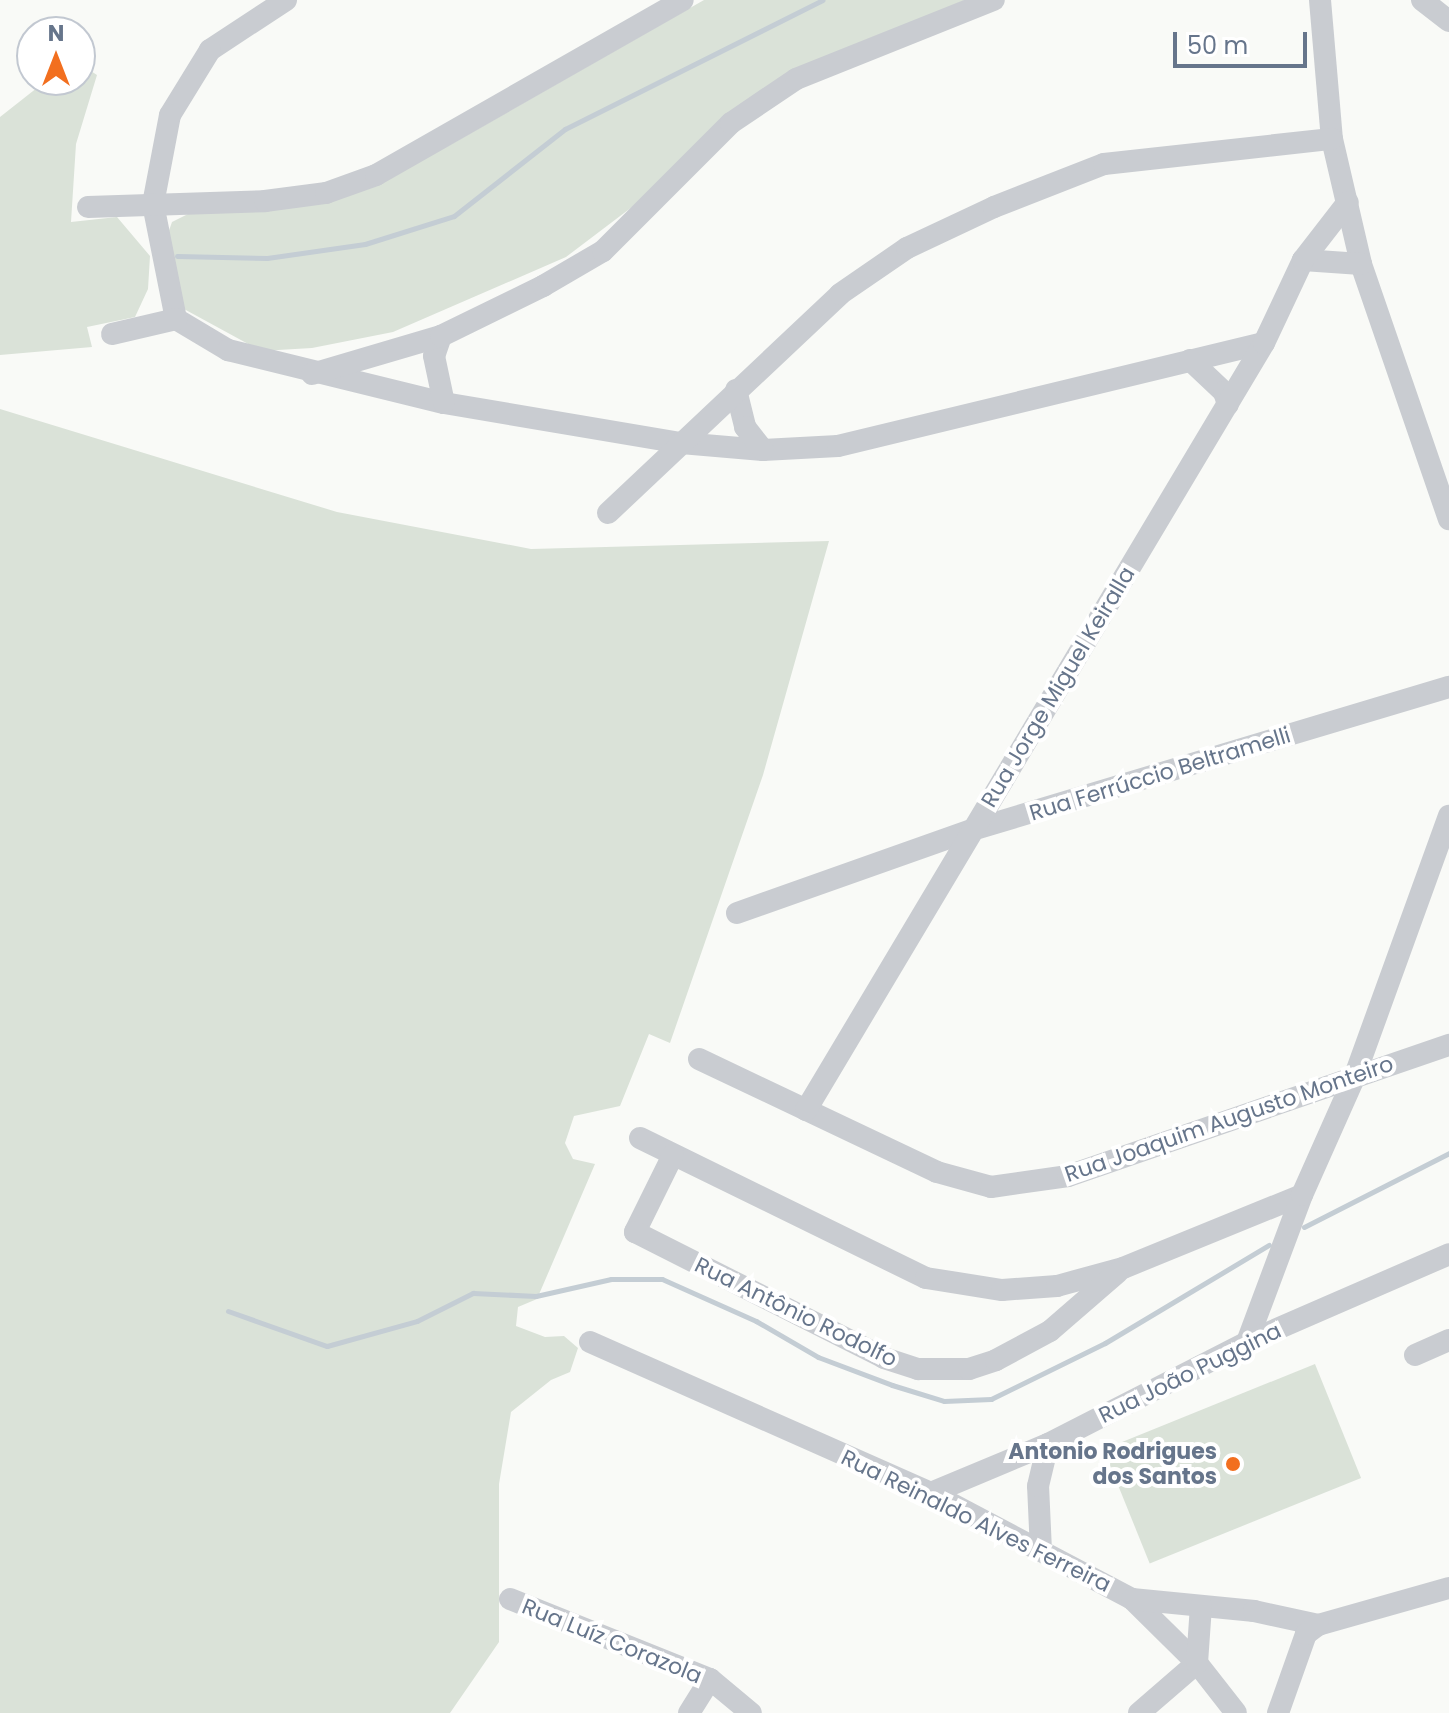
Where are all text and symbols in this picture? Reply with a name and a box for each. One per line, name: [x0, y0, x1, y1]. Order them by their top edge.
north arrow: [16, 16, 96, 96]
scale bar: [1177, 16, 1311, 66]
text: N: [48, 18, 64, 49]
text: 50 m: [1187, 29, 1248, 62]
street label: Rua Jorge Miguel Keiralla: [976, 562, 1140, 812]
street label: Rua Ferrúccio Beltramelli: [1026, 722, 1294, 826]
street label: Rua Joaquim Augusto Monteiro: [1061, 1050, 1397, 1188]
street label: Rua Antônio Rodolfo: [691, 1252, 901, 1372]
street label: Rua João Puggina: [1094, 1317, 1286, 1429]
place label: Antonio Rodrigues dos Santos: [1008, 1438, 1217, 1490]
street label: Rua Reinaldo Alves Ferreira: [837, 1444, 1115, 1598]
marker: Antonio Rodrigues dos Santos: [1224, 1455, 1242, 1473]
street label: Rua Luíz Corazola: [518, 1593, 706, 1689]

